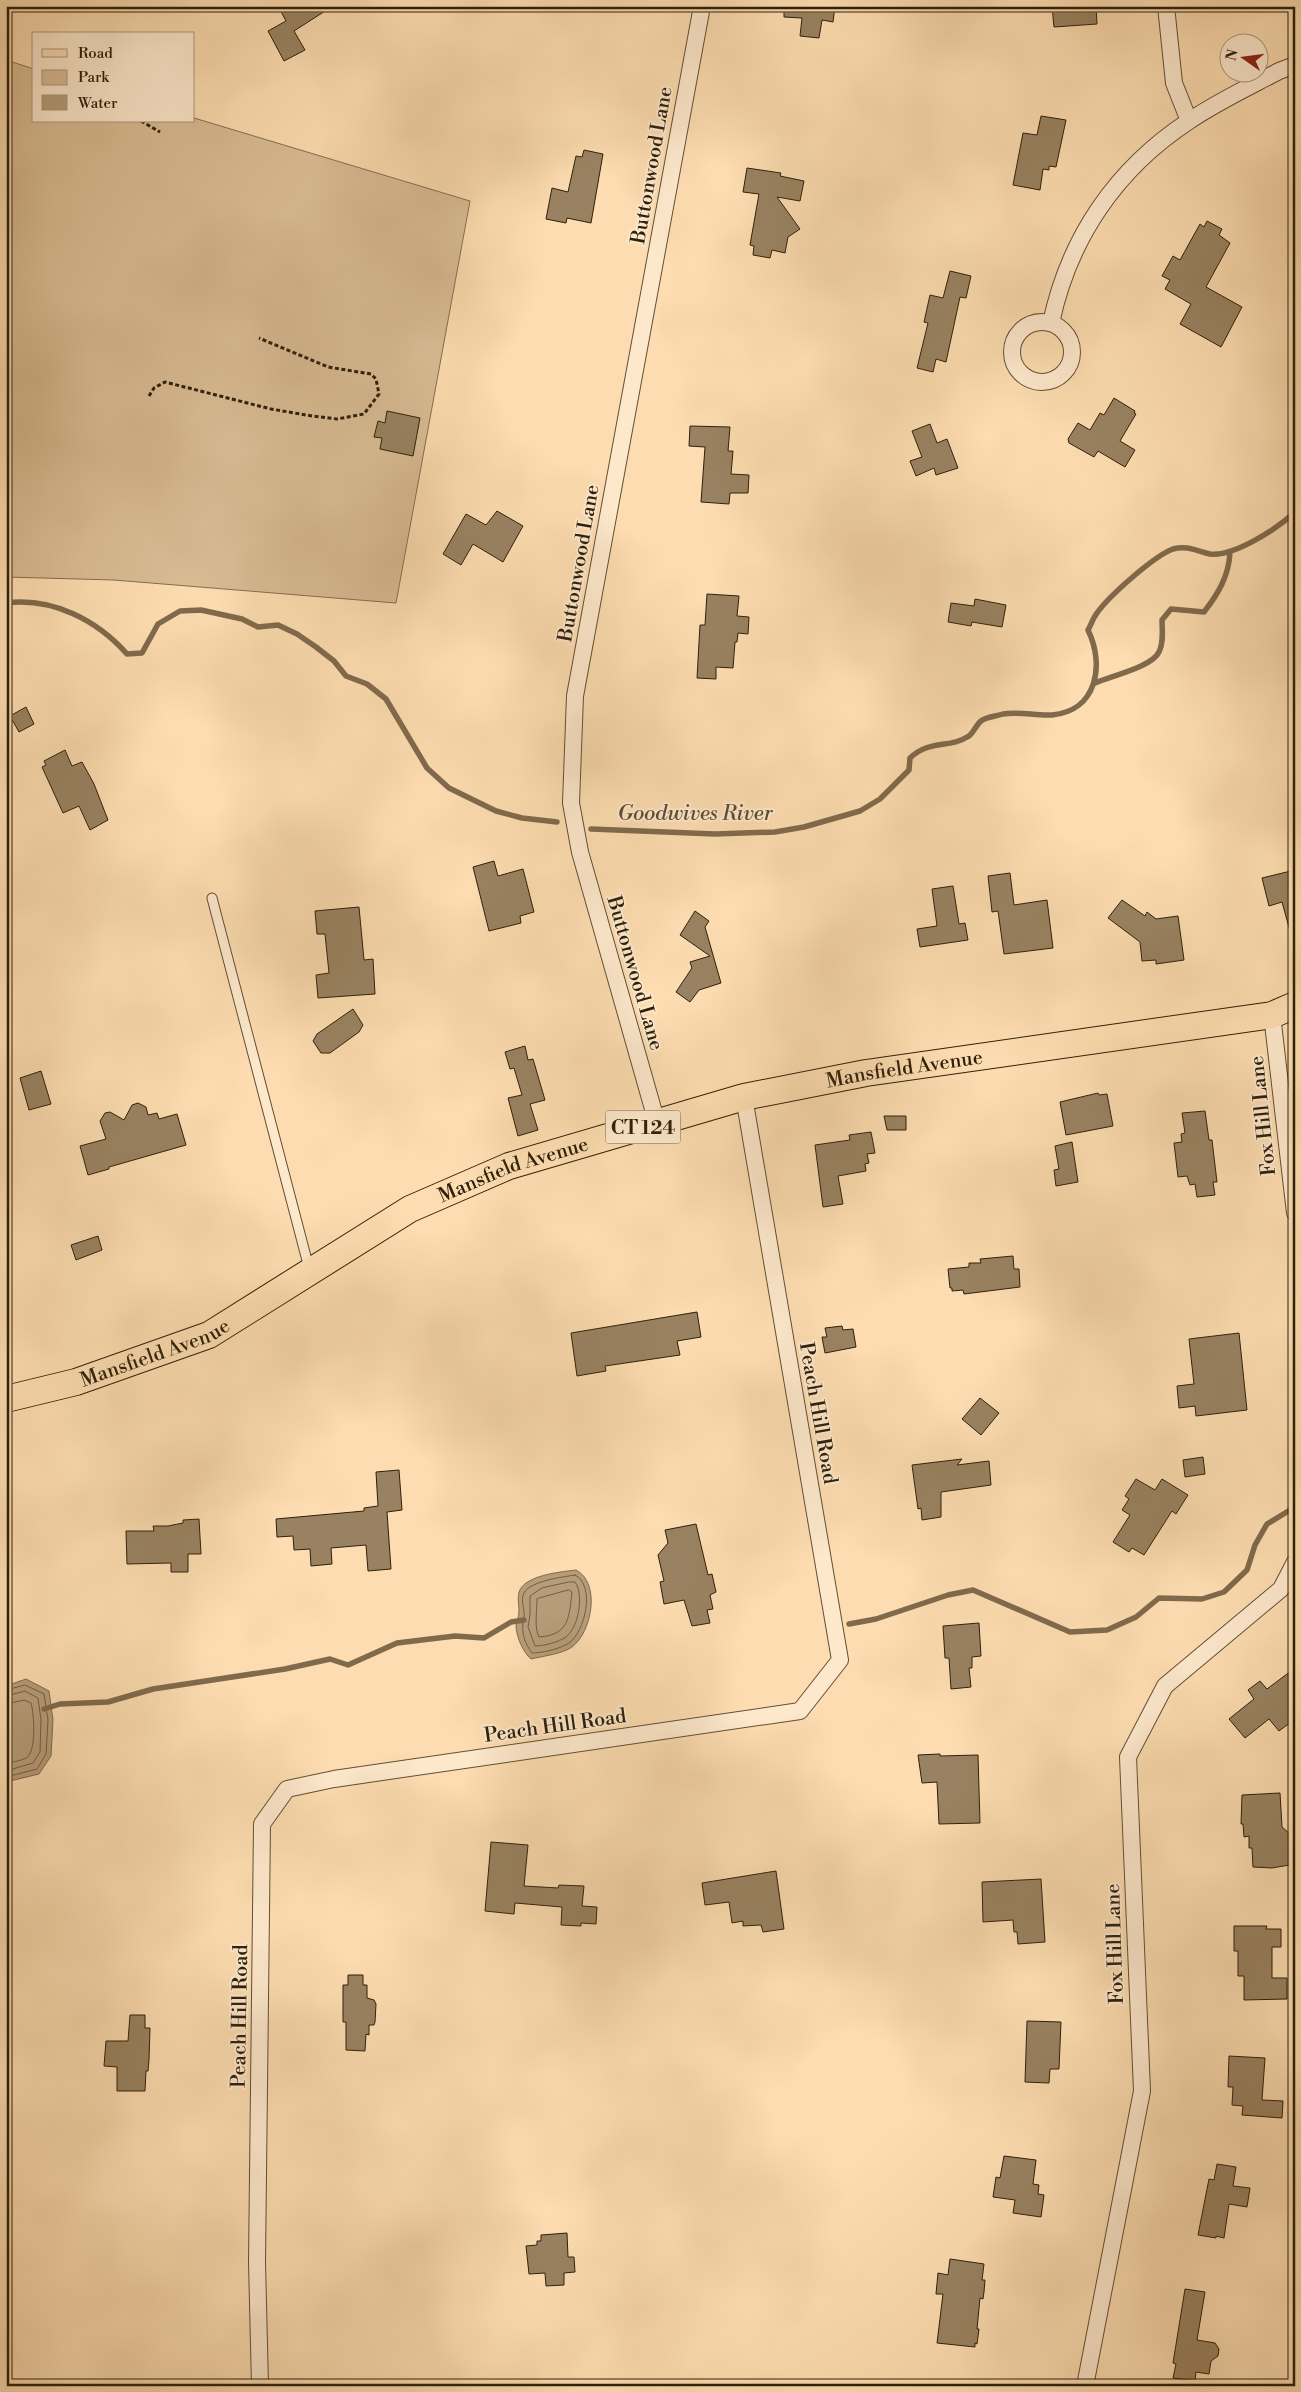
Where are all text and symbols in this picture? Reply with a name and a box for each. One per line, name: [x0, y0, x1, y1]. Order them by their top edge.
legend: [32, 32, 195, 122]
north arrow: [1218, 32, 1268, 82]
text: Road: [78, 44, 113, 63]
text: N: [1222, 48, 1242, 63]
text: Park: [78, 68, 110, 87]
street label: Buttonwood Lane: [626, 85, 679, 247]
text: Water: [77, 94, 118, 113]
street label: Buttonwood Lane: [553, 483, 606, 645]
water label: Goodwives River: [617, 801, 774, 827]
street label: Buttonwood Lane: [600, 892, 669, 1053]
street label: Mansfield Avenue: [824, 1045, 984, 1095]
street label: Fox Hill Lane: [1245, 1054, 1282, 1177]
road number: CT 124: [606, 1110, 680, 1144]
street label: Mansfield Avenue: [435, 1132, 591, 1209]
street label: Mansfield Avenue: [77, 1314, 235, 1394]
street label: Peach Hill Road: [793, 1340, 842, 1487]
street label: Peach Hill Road: [482, 1704, 629, 1749]
street label: Fox Hill Lane: [1101, 1883, 1130, 2005]
street label: Peach Hill Road: [227, 1943, 254, 2088]

